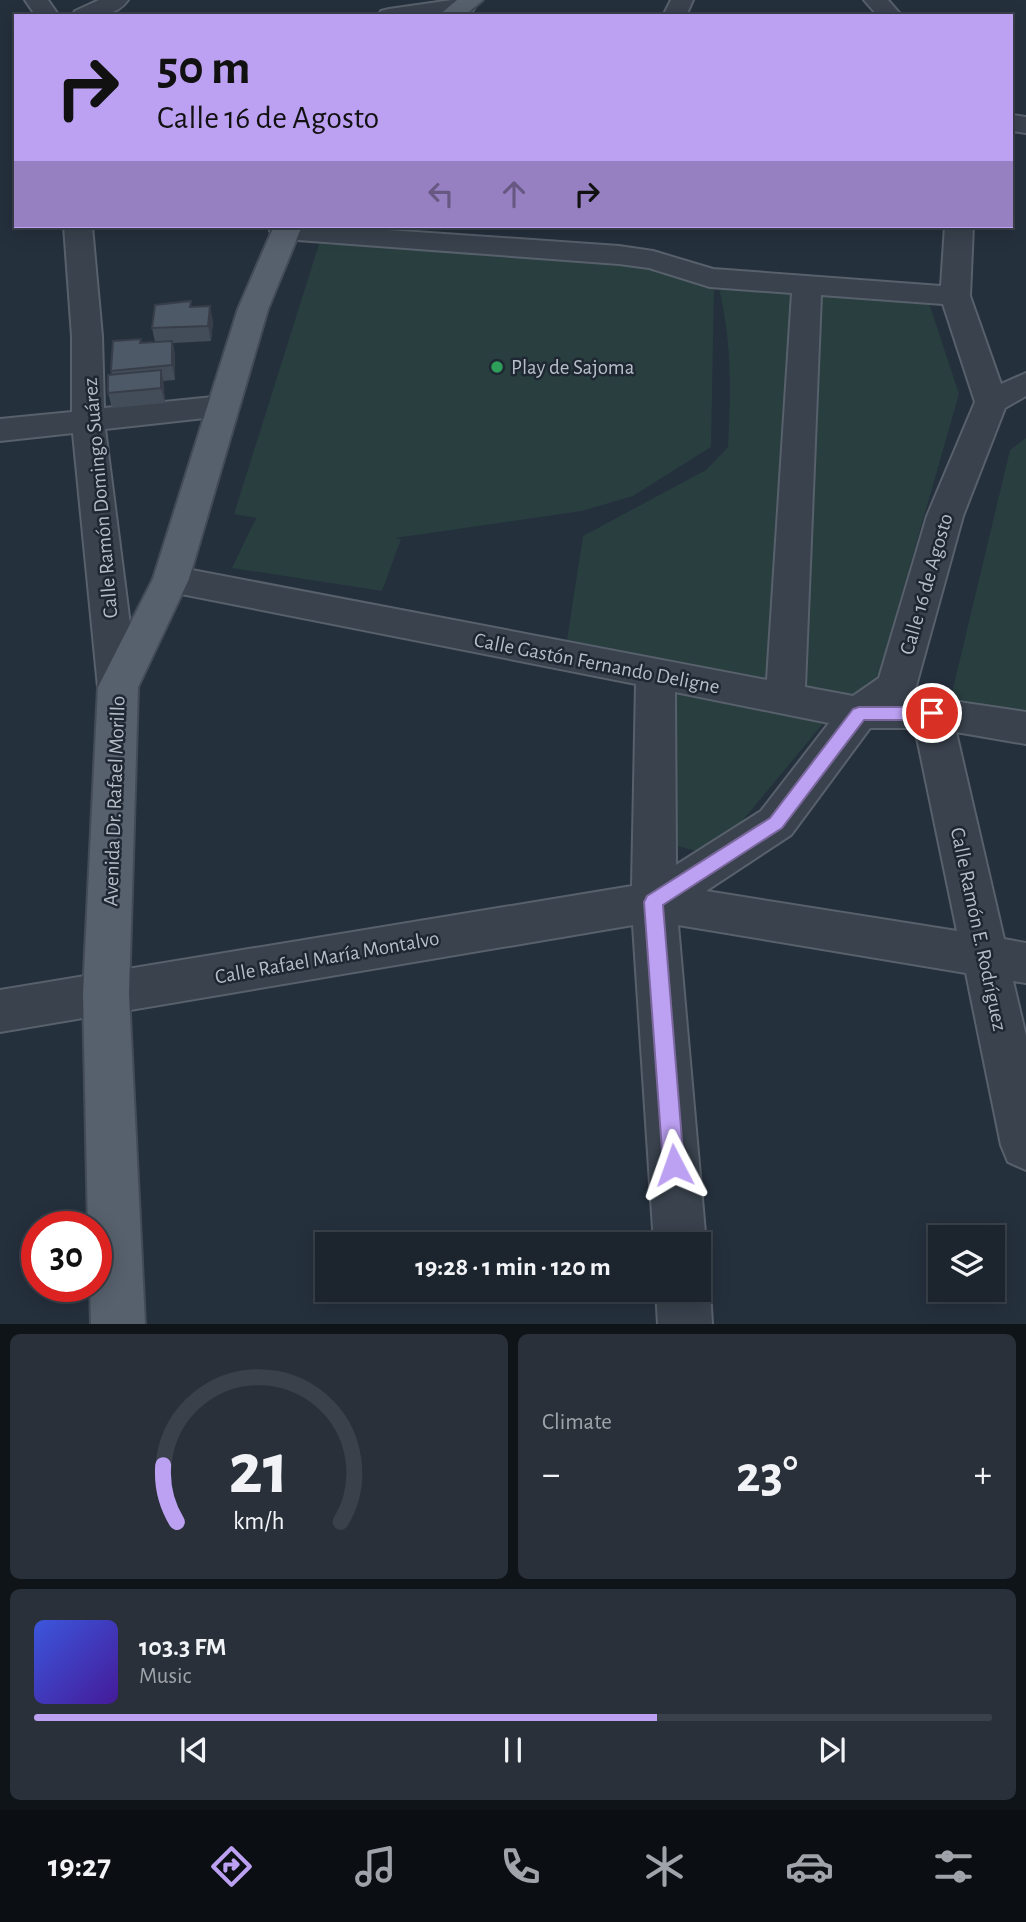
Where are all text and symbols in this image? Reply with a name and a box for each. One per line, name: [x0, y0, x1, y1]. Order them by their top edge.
icon: right: [42, 42, 133, 133]
text: 50 m: [157, 44, 251, 93]
text: Calle 16 de Agosto: [157, 102, 379, 134]
icon: left: [422, 175, 460, 213]
icon: ahead: [495, 175, 533, 213]
icon: right: [568, 175, 606, 213]
place label: Play de Sajoma: [511, 357, 635, 378]
marker: Play de Sajoma: [489, 359, 505, 375]
street label: Calle Ramón Domingo Suárez: [80, 377, 121, 619]
street label: Calle 16 de Agosto: [896, 511, 957, 657]
street label: Calle Gastón Fernando Deligne: [472, 629, 721, 698]
pin: [902, 683, 962, 743]
icon: arrive: [913, 694, 951, 732]
street label: Avenida Dr. Rafael Morillo: [100, 695, 129, 907]
street label: Calle Ramón E. Rodríguez: [947, 825, 1010, 1033]
street label: Calle Rafael María Montalvo: [213, 927, 441, 988]
position arrow: [637, 1128, 711, 1202]
speed limit sign: 30: [21, 1211, 112, 1302]
map controls: [928, 1225, 1005, 1302]
button: layers: [928, 1225, 1005, 1302]
text: 19:28 · 1 min · 120 m: [415, 1254, 611, 1280]
text: Climate: [542, 1411, 612, 1434]
text: 21: [229, 1435, 289, 1508]
text: 23°: [736, 1449, 798, 1501]
text: −: [542, 1456, 560, 1494]
text: +: [974, 1456, 992, 1494]
text: km/h: [233, 1509, 285, 1534]
text: 103.3 FM: [139, 1634, 227, 1660]
text: Music: [139, 1665, 191, 1688]
icon: previous: [175, 1731, 213, 1769]
icon: pause: [494, 1731, 532, 1769]
icon: next: [813, 1731, 851, 1769]
icon: directions: [207, 1842, 256, 1891]
icon: music: [351, 1842, 400, 1891]
icon: phone: [496, 1842, 545, 1891]
icon: climate: [640, 1842, 689, 1891]
icon: car: [785, 1842, 834, 1891]
icon: filters: [929, 1842, 978, 1891]
text: 19:27: [48, 1850, 111, 1882]

